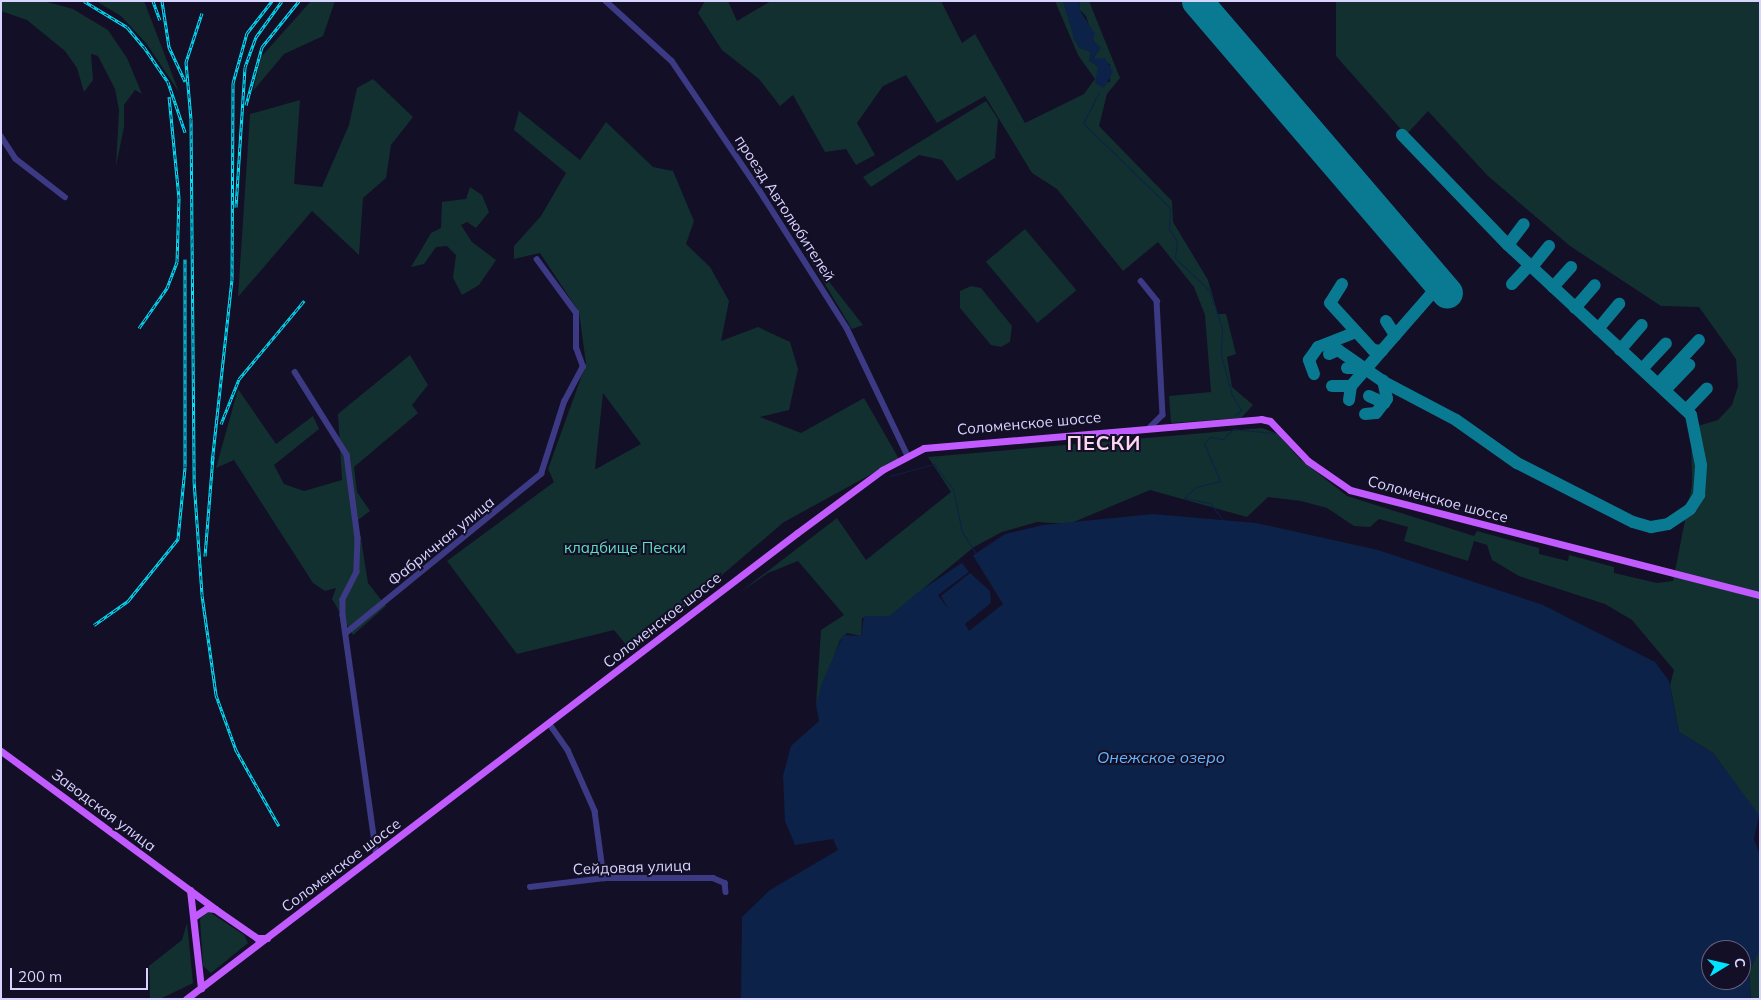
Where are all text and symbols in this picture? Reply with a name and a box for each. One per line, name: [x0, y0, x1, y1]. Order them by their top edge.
street label: проезд Автолюбителей: [731, 132, 839, 284]
street label: Соломенское шоссе: [956, 408, 1102, 438]
district label: ПЕСКИ: [1066, 430, 1142, 454]
street label: Соломенское шоссе: [1366, 472, 1510, 526]
street label: Фабричная улица: [384, 493, 498, 589]
park label: кладбище Пески: [564, 539, 686, 557]
street label: Соломенское шоссе: [599, 568, 725, 672]
water label: Онежское озеро: [1097, 747, 1225, 767]
street label: Заводская улица: [48, 765, 160, 855]
street label: Соломенское шоссе: [278, 814, 404, 916]
street label: Сейдовая улица: [572, 856, 692, 878]
north arrow: [1701, 940, 1751, 990]
text: С: [1730, 957, 1749, 969]
scale bar: [12, 958, 150, 990]
text: 200 m: [18, 967, 62, 986]

